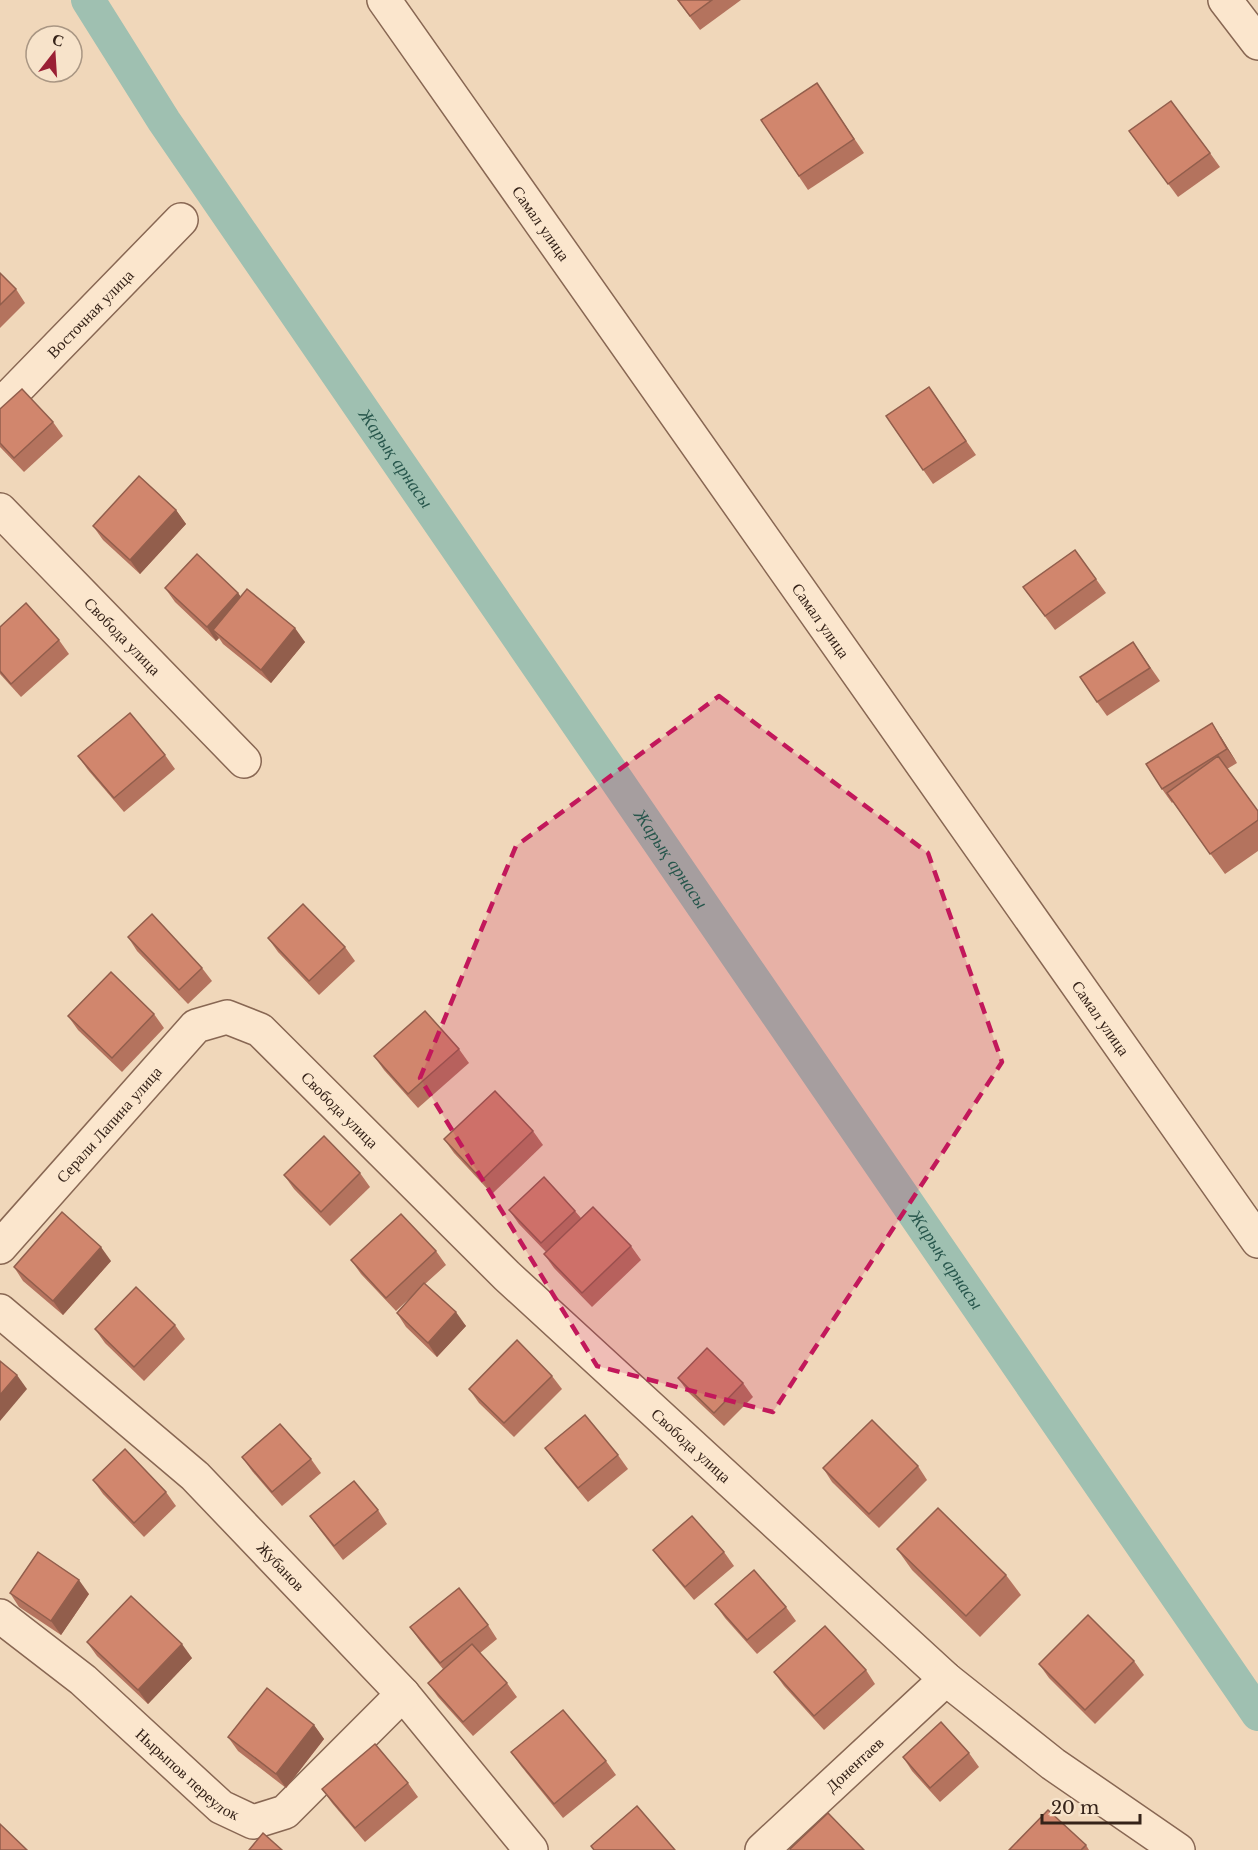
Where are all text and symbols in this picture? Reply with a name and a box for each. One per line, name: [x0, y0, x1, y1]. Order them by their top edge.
north arrow: [24, 24, 84, 84]
text: С: [50, 28, 67, 51]
street label: Самал улица: [508, 182, 574, 265]
street label: Восточная улица: [42, 265, 137, 362]
water label: Жарық арнасы: [353, 403, 438, 512]
street label: Самал улица: [788, 579, 854, 662]
street label: Свобода улица: [80, 593, 165, 679]
water label: Жарық арнасы: [628, 804, 713, 913]
street label: Самал улица: [1068, 977, 1134, 1059]
street label: Серали Лапина улица: [52, 1062, 166, 1187]
street label: Свобода улица: [297, 1067, 383, 1152]
water label: Жарық арнасы: [903, 1205, 988, 1314]
street label: Свобода улица: [647, 1404, 735, 1487]
street label: Жубанов: [253, 1537, 309, 1595]
street label: Нырыпов переулок: [132, 1724, 243, 1824]
street label: Донентаев: [821, 1732, 888, 1796]
scale bar: [1042, 1787, 1140, 1825]
text: 20 m: [1051, 1797, 1099, 1819]

